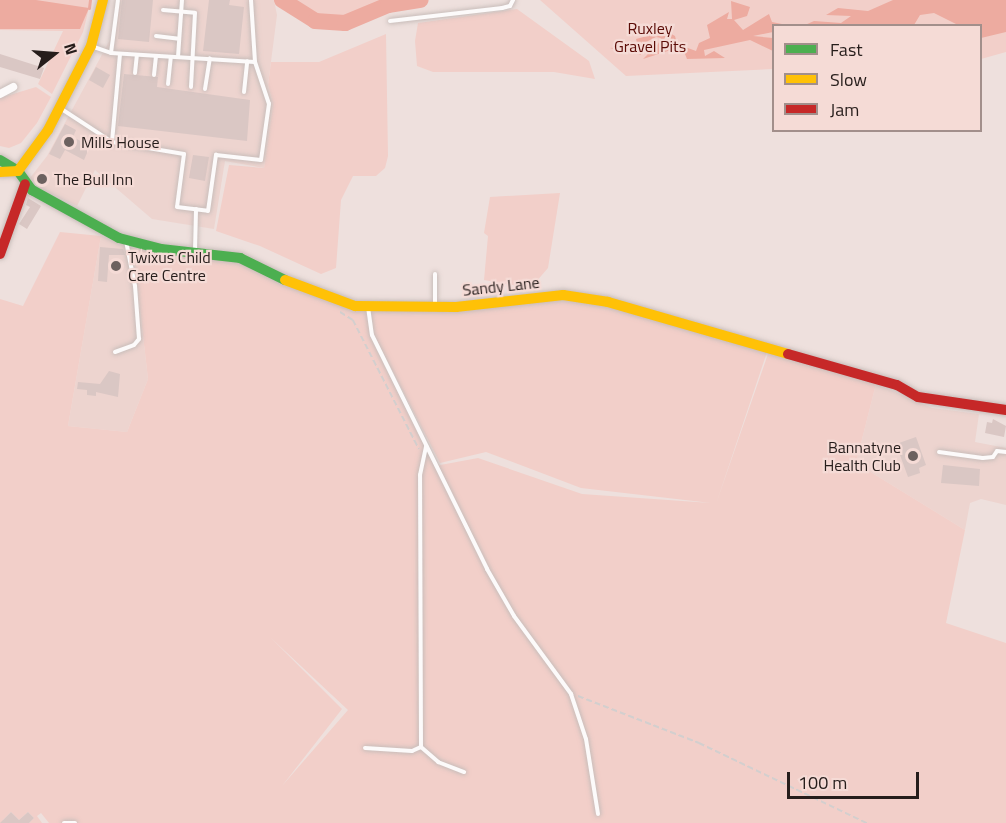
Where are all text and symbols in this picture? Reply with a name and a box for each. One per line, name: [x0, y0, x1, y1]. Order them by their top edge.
park label: Ruxley Gravel Pits: [614, 18, 686, 56]
north arrow: [24, 24, 84, 84]
legend: [772, 24, 982, 132]
text: Fast: [830, 36, 863, 63]
text: N: [58, 40, 84, 58]
text: Slow: [830, 66, 867, 93]
text: Jam: [830, 96, 859, 123]
place label: Mills House: [81, 132, 159, 152]
marker: Mills House: [62, 135, 76, 149]
place label: The Bull Inn: [54, 169, 133, 189]
marker: The Bull Inn: [35, 172, 49, 186]
place label: Twixus Child Care Centre: [128, 247, 211, 285]
marker: Twixus Child Care Centre: [109, 259, 123, 273]
street label: Sandy Lane: [462, 272, 540, 300]
place label: Bannatyne Health Club: [823, 437, 901, 475]
marker: Bannatyne Health Club: [906, 449, 920, 463]
scale bar: [790, 760, 922, 798]
text: 100 m: [798, 769, 847, 796]

